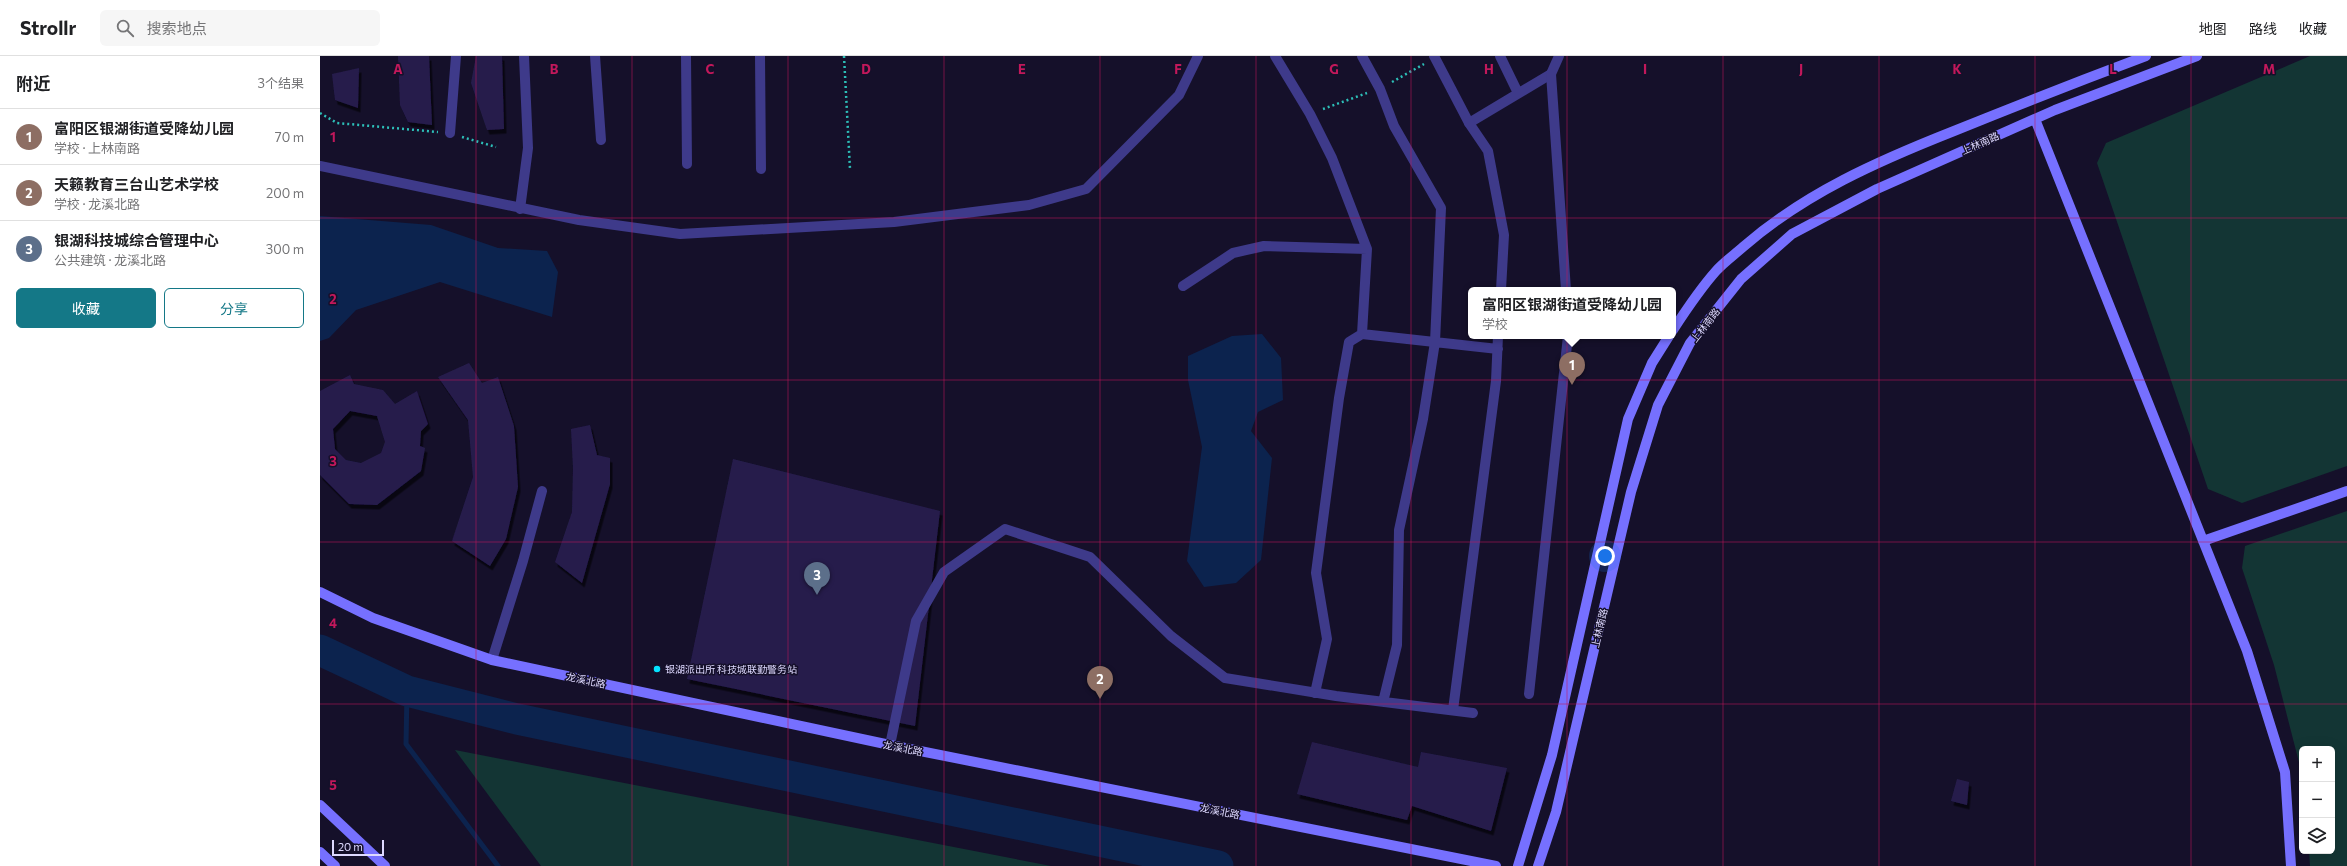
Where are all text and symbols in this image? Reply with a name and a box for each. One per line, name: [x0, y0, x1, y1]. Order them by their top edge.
search box: [100, 10, 380, 46]
text: Strollr: [20, 16, 76, 39]
icon: search: [114, 17, 136, 39]
text: 搜索地点: [146, 19, 206, 37]
text: 地图: [2199, 20, 2227, 37]
text: 路线: [2249, 20, 2277, 37]
text: 收藏: [2299, 20, 2327, 37]
text: A: [393, 61, 403, 77]
text: B: [550, 61, 559, 77]
text: C: [706, 61, 715, 77]
text: D: [861, 61, 871, 77]
text: E: [1018, 61, 1026, 77]
text: F: [1174, 61, 1182, 77]
text: G: [1329, 61, 1339, 77]
text: H: [1484, 61, 1494, 77]
text: I: [1643, 61, 1647, 77]
text: J: [1799, 61, 1803, 77]
text: K: [1952, 61, 1962, 77]
text: L: [2109, 61, 2117, 77]
text: M: [2263, 61, 2275, 77]
text: 附近: [16, 73, 50, 94]
text: 3个结果: [258, 75, 304, 91]
text: 富阳区银湖街道受降幼儿园: [54, 119, 234, 137]
text: 1: [26, 129, 32, 145]
text: 70 m: [275, 129, 304, 145]
text: 1: [330, 129, 336, 145]
street label: 上林南路: [1959, 129, 2001, 157]
text: 学校 · 上林南路: [54, 140, 140, 156]
text: 天籁教育三台山艺术学校: [54, 175, 219, 193]
text: 2: [25, 185, 33, 201]
text: 200 m: [266, 185, 304, 201]
text: 学校 · 龙溪北路: [54, 196, 140, 212]
text: 银湖科技城综合管理中心: [54, 231, 219, 249]
text: 3: [25, 241, 33, 257]
text: 300 m: [266, 241, 304, 257]
text: 公共建筑 · 龙溪北路: [54, 252, 166, 268]
popup: [1468, 287, 1676, 339]
button: 收藏: [16, 288, 156, 328]
button: 分享: [164, 288, 304, 328]
text: 2: [329, 291, 337, 307]
text: 富阳区银湖街道受降幼儿园: [1482, 295, 1662, 313]
street label: 上林南路: [1688, 306, 1722, 344]
text: 学校: [1482, 316, 1508, 332]
pin: 1: [1559, 352, 1585, 385]
text: 3: [329, 453, 337, 469]
your location: [1595, 546, 1615, 566]
pin: 3: [804, 562, 830, 595]
street label: 上林南路: [1589, 607, 1609, 649]
text: 4: [329, 615, 337, 631]
place label: 银湖派出所 科技城联勤警务站: [665, 663, 797, 675]
marker: 银湖派出所 科技城联勤警务站: [652, 664, 662, 674]
pin: 2: [1087, 666, 1113, 699]
street label: 龙溪北路: [565, 670, 607, 690]
street label: 龙溪北路: [882, 738, 924, 758]
map controls: [2299, 746, 2335, 854]
button: +: [2299, 746, 2335, 782]
text: 5: [329, 777, 337, 793]
button: −: [2299, 782, 2335, 818]
street label: 龙溪北路: [1199, 801, 1241, 821]
button: layers: [2299, 818, 2335, 854]
scale bar: [332, 838, 384, 857]
text: 20 m: [338, 840, 363, 853]

